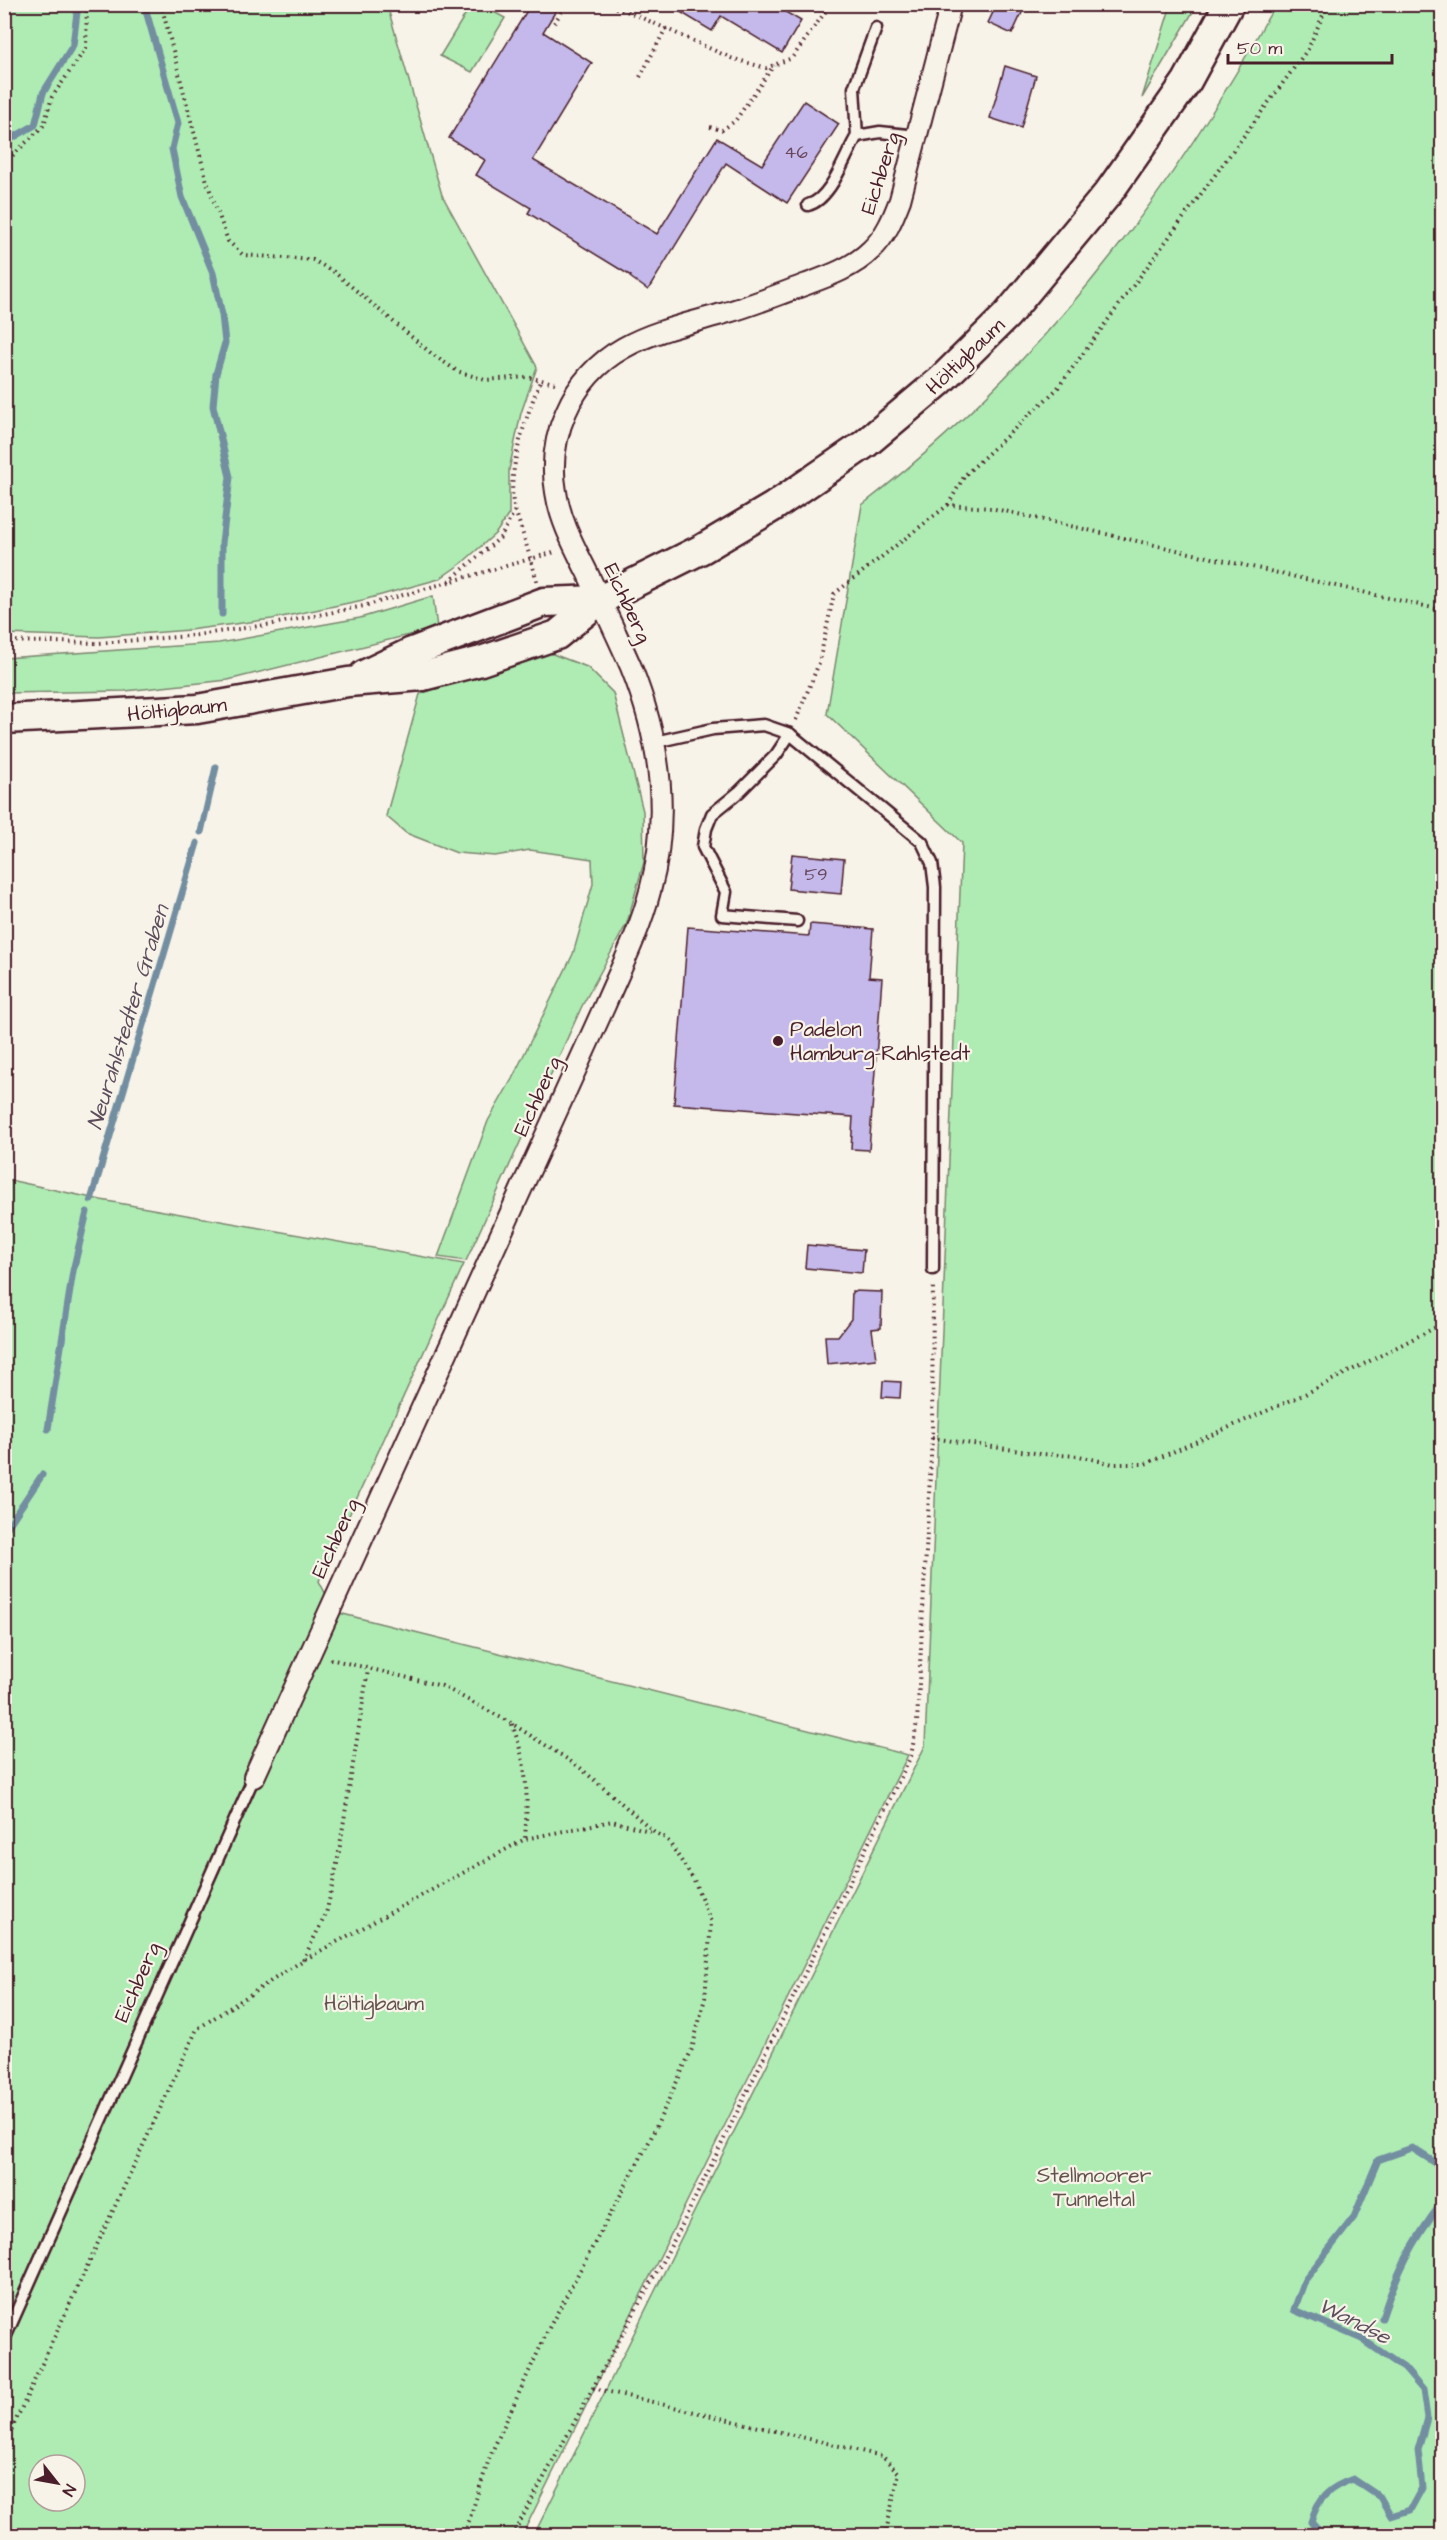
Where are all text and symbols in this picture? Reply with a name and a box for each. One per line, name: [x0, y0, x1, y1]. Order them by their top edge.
scale bar: [1228, 27, 1392, 65]
text: 50 m: [1237, 36, 1282, 61]
street label: Eichberg: [854, 128, 909, 219]
house number: 46: [784, 140, 808, 165]
street label: Höltigbaum: [919, 311, 1013, 403]
street label: Eichberg: [595, 559, 659, 649]
street label: Höltigbaum: [126, 690, 229, 731]
house number: 59: [805, 862, 828, 887]
water label: Neurahlstedter Graben: [80, 899, 178, 1133]
place label: Padelon Hamburg-Rahlstedt: [790, 1015, 971, 1070]
marker: Padelon Hamburg-Rahlstedt: [771, 1034, 785, 1048]
street label: Eichberg: [506, 1051, 570, 1142]
street label: Eichberg: [304, 1493, 368, 1584]
street label: Eichberg: [107, 1937, 170, 2028]
park label: Höltigbaum: [324, 1989, 425, 2020]
park label: Stellmoorer Tunneltal: [1037, 2161, 1152, 2214]
water label: Wandse: [1313, 2290, 1397, 2353]
north arrow: [27, 2453, 87, 2513]
text: N: [57, 2480, 81, 2500]

